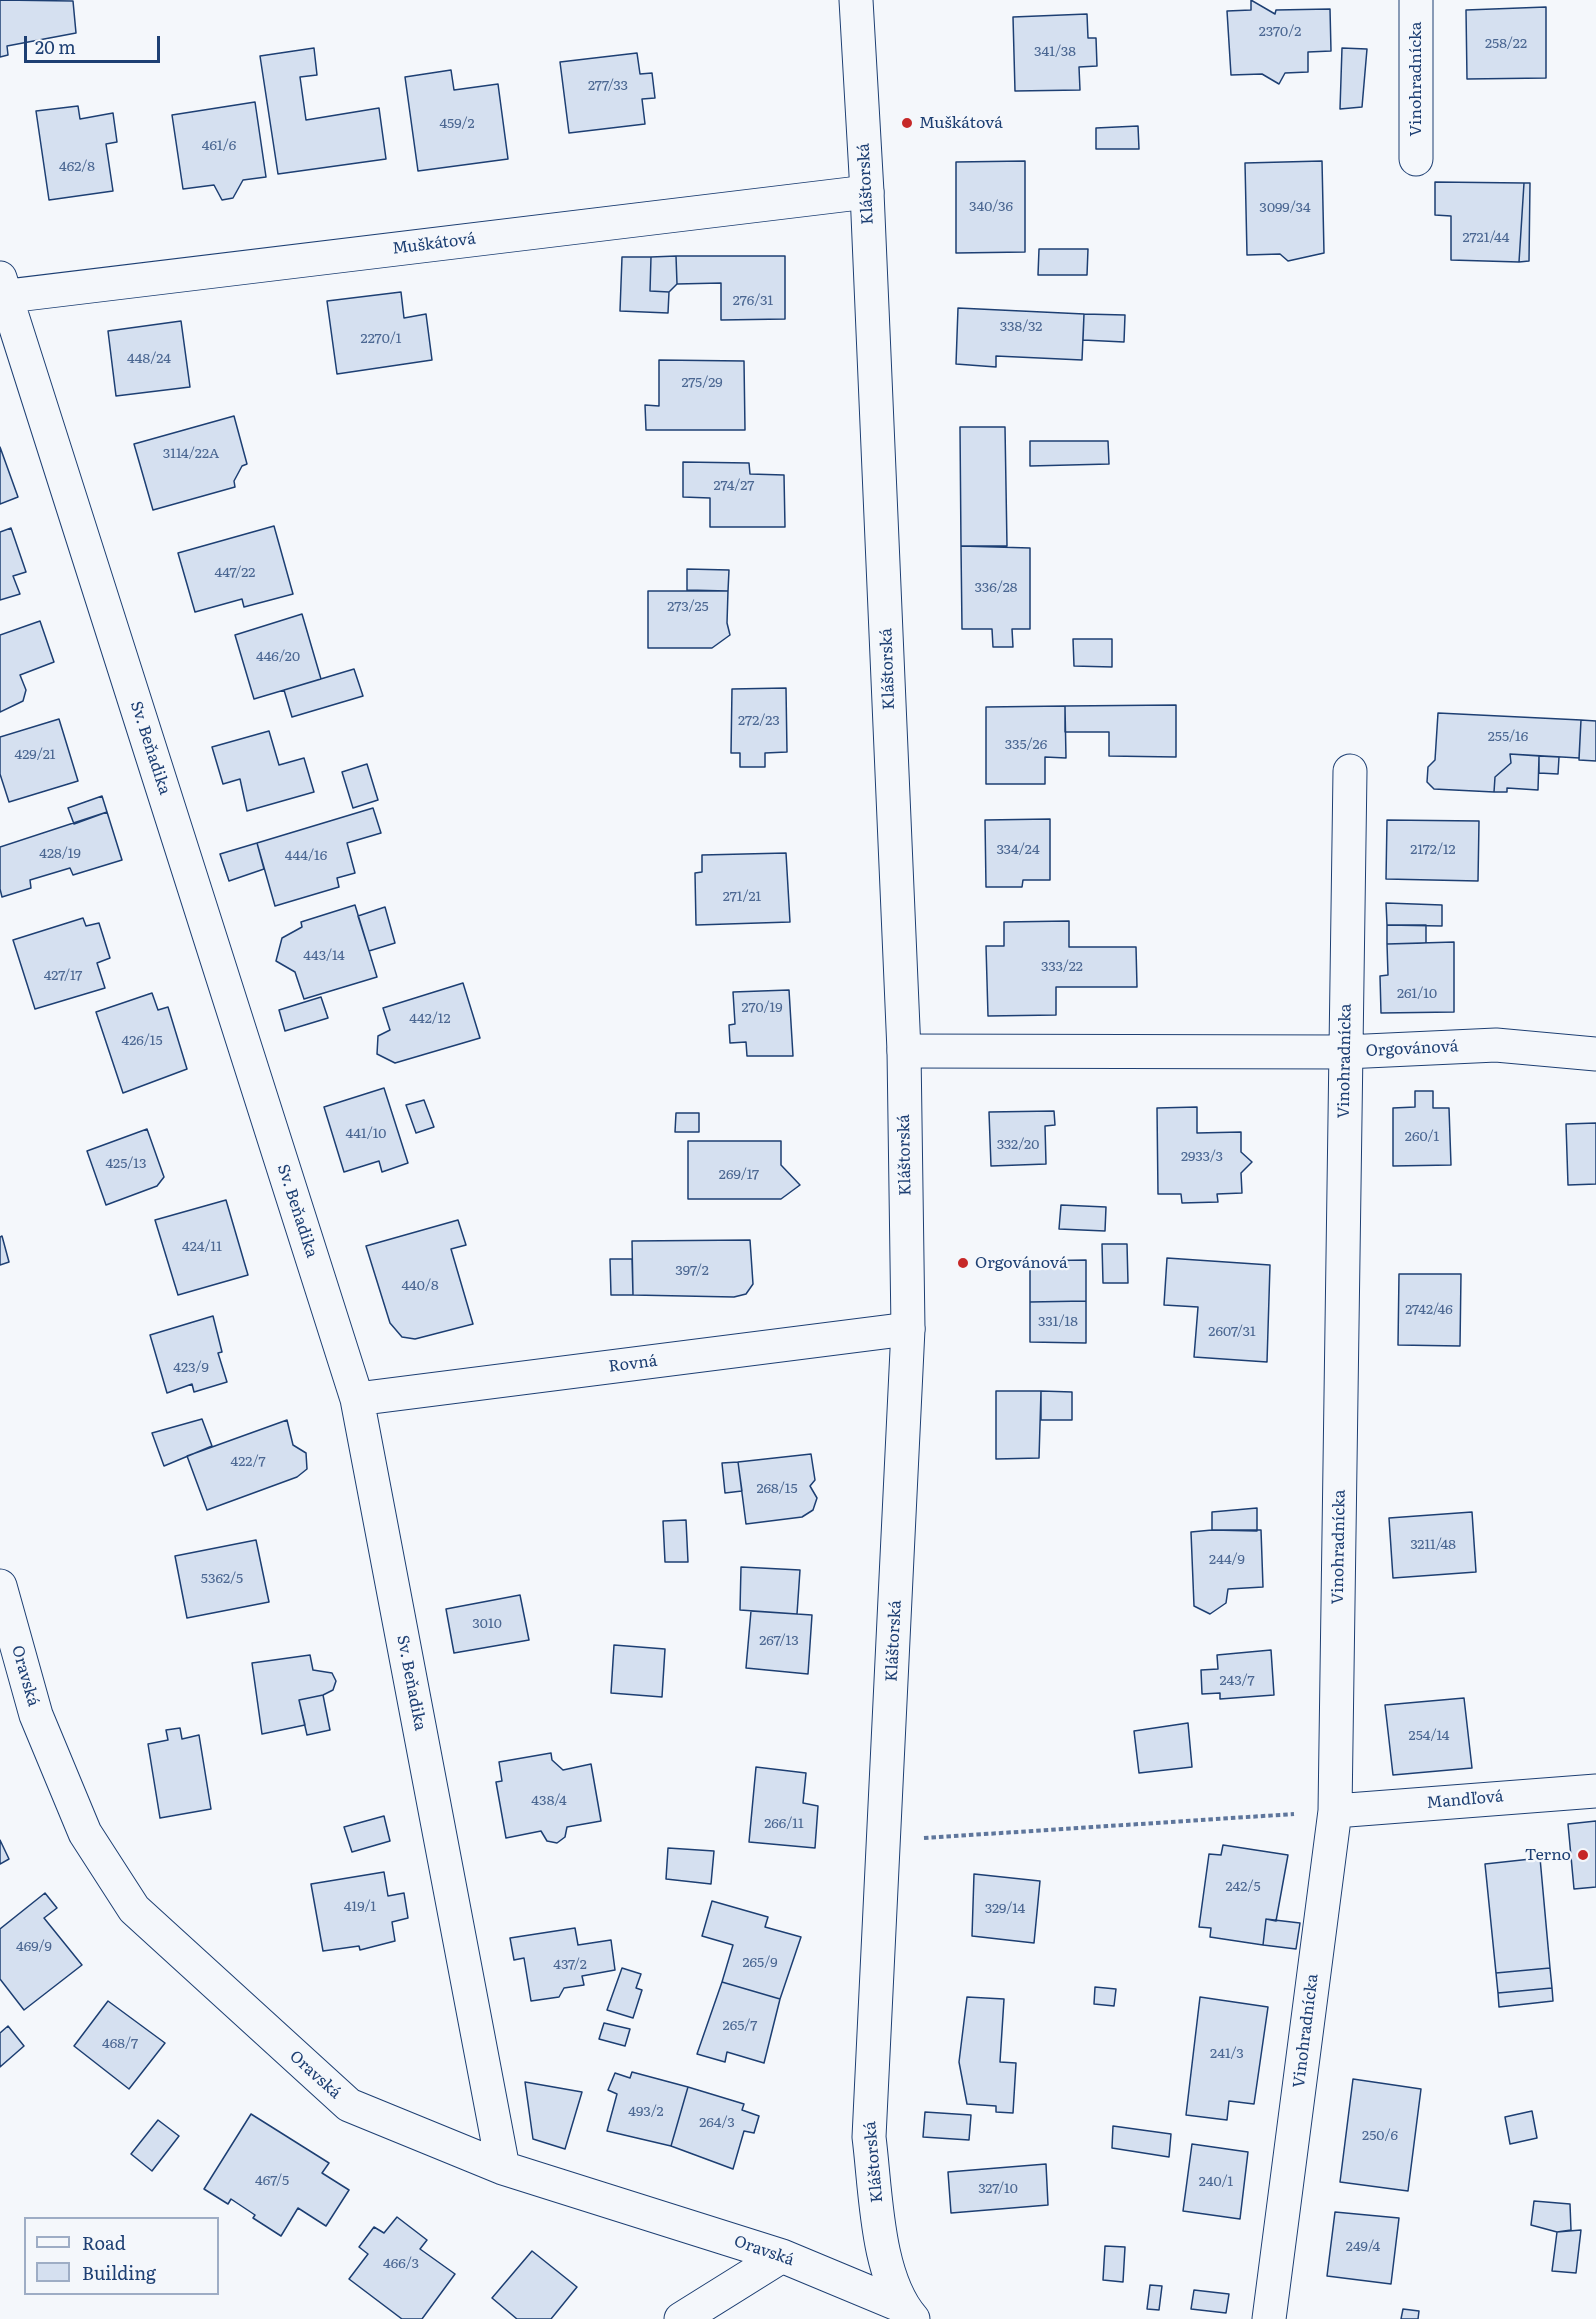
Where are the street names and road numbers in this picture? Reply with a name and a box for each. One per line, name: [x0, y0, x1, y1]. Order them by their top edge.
street label: Vinohradnícka: [1406, 22, 1426, 136]
street label: Kláštorská: [854, 143, 878, 225]
street label: Muškátová: [391, 229, 477, 259]
street label: Kláštorská: [877, 628, 899, 710]
street label: Sv. Beňadika: [126, 699, 174, 797]
street label: Vinohradnícka: [1334, 1003, 1356, 1119]
street label: Orgovánová: [1365, 1037, 1459, 1061]
street label: Kláštorská: [895, 1114, 915, 1196]
street label: Sv. Beňadika: [273, 1162, 321, 1260]
street label: Rovná: [608, 1351, 658, 1377]
street label: Vinohradnícka: [1328, 1489, 1350, 1605]
street label: Kláštorská: [882, 1600, 906, 1682]
street label: Sv. Beňadika: [392, 1634, 430, 1732]
street label: Oravská: [7, 1643, 43, 1709]
street label: Mandľová: [1426, 1787, 1504, 1813]
street label: Vinohradnícka: [1289, 1973, 1323, 2089]
street label: Oravská: [285, 2047, 345, 2103]
street label: Kláštorská: [861, 2120, 887, 2204]
street label: Oravská: [731, 2232, 797, 2270]

